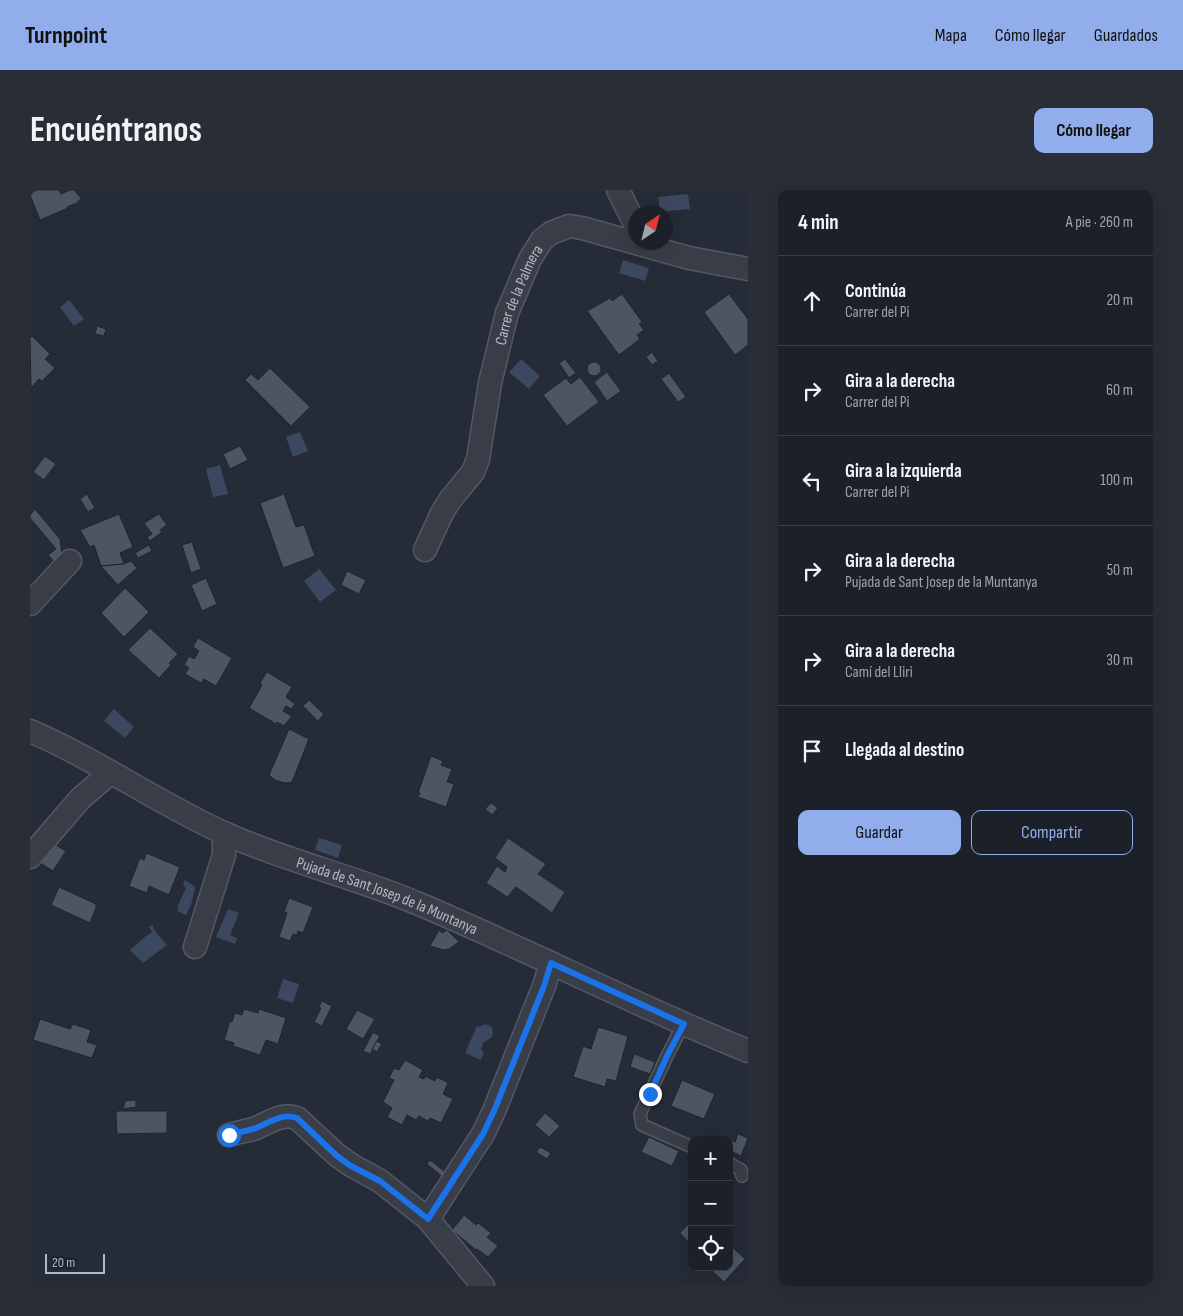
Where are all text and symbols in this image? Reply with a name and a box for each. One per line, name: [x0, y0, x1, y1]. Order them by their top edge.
text: Turnpoint: [25, 21, 107, 50]
text: Mapa: [935, 25, 967, 46]
text: Cómo llegar: [995, 25, 1066, 46]
text: Guardados: [1094, 25, 1158, 46]
button: Cómo llegar: [1034, 108, 1153, 153]
text: Encuéntranos: [30, 109, 202, 152]
north arrow: [628, 205, 673, 250]
text: 4 min: [798, 210, 839, 235]
text: A pie · 260 m: [1066, 213, 1133, 232]
street label: Carrer de la Palmera: [492, 242, 548, 347]
text: Continúa: [845, 280, 906, 303]
icon: ahead: [798, 287, 826, 315]
text: 20 m: [1106, 291, 1133, 310]
text: Carrer del Pi: [845, 303, 910, 322]
text: Gira a la derecha: [845, 370, 955, 393]
icon: right: [798, 377, 826, 405]
text: 60 m: [1106, 381, 1133, 400]
text: Carrer del Pi: [845, 393, 910, 412]
text: Gira a la izquierda: [845, 460, 962, 483]
icon: left: [798, 467, 826, 495]
text: 100 m: [1100, 471, 1133, 490]
text: Carrer del Pi: [845, 483, 910, 502]
text: Gira a la derecha: [845, 550, 955, 573]
icon: right: [798, 557, 826, 585]
text: 50 m: [1107, 561, 1133, 580]
text: Pujada de Sant Josep de la Muntanya: [845, 573, 1037, 592]
text: Gira a la derecha: [845, 640, 955, 663]
icon: right: [798, 647, 826, 675]
text: 30 m: [1106, 651, 1133, 670]
text: Camí del Lliri: [845, 663, 913, 682]
icon: arrive: [798, 737, 826, 765]
text: Llegada al destino: [845, 739, 964, 762]
button: Guardar: [798, 810, 961, 855]
button: Compartir: [971, 810, 1133, 855]
street label: Pujada de Sant Josep de la Muntanya: [294, 853, 480, 939]
route end: [639, 1083, 662, 1106]
route start: [218, 1124, 241, 1147]
map controls: [688, 1136, 733, 1271]
button: +: [688, 1136, 733, 1181]
button: −: [688, 1181, 733, 1226]
button: locate: [688, 1226, 733, 1271]
scale bar: [45, 1251, 105, 1274]
text: 20 m: [52, 1254, 75, 1271]

